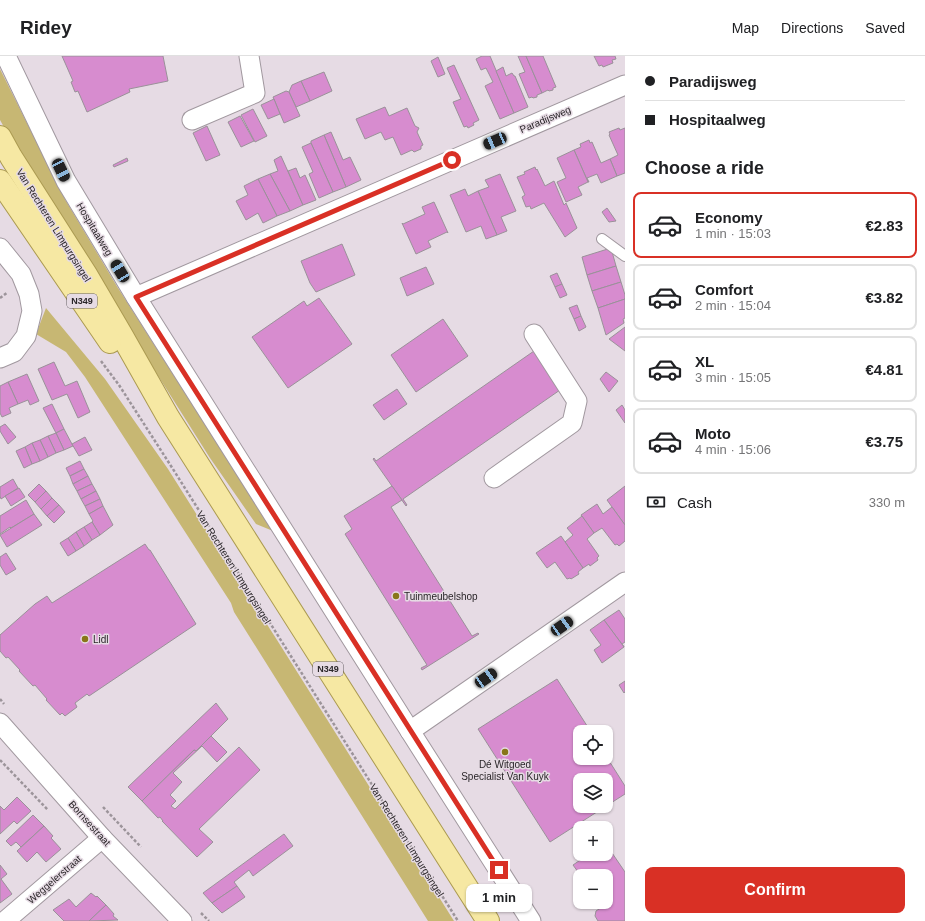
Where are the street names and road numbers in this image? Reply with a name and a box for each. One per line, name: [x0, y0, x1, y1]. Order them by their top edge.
street label: Paradijsweg: [518, 104, 572, 135]
street label: Van Rechteren Limpurgsingel: [14, 167, 93, 284]
street label: Hospitaalweg: [74, 201, 115, 258]
road number: N349: [67, 294, 97, 308]
street label: Van Rechteren Limpurgsingel: [194, 509, 273, 626]
road number: N349: [313, 662, 343, 676]
street label: Van Rechteren Limpurgsingel: [367, 782, 446, 899]
street label: Bornsestraat: [67, 799, 113, 848]
street label: Weggelerstraat: [25, 853, 84, 906]

